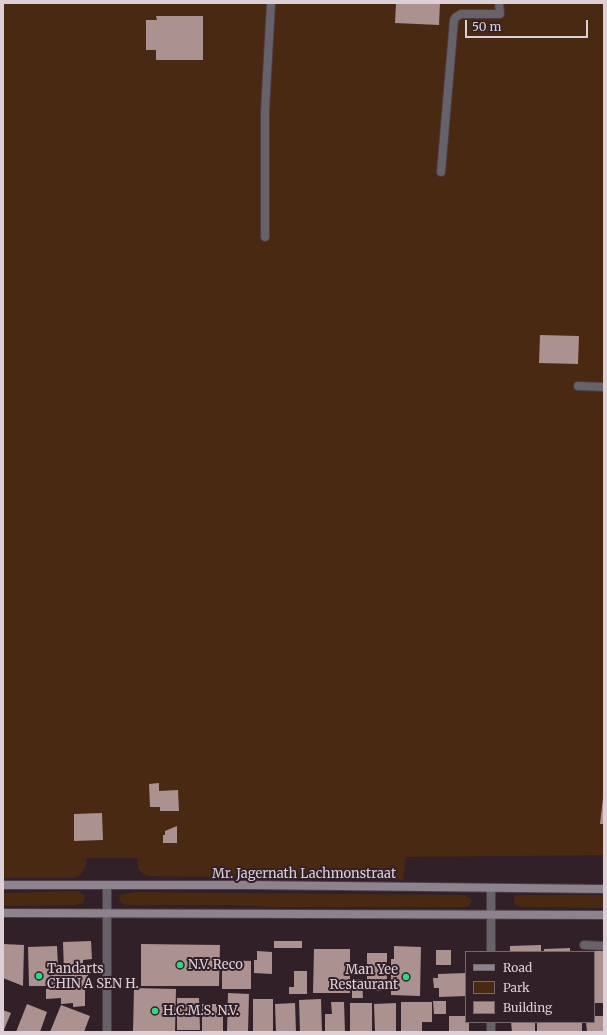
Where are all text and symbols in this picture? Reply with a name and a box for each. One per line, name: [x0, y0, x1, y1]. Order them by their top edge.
scale bar: [467, 12, 590, 38]
text: 50 m: [472, 19, 501, 34]
street label: Mr. Jagernath Lachmonstraat: [212, 866, 396, 882]
legend: [465, 951, 595, 1023]
place label: N.V. Reco: [188, 957, 243, 973]
marker: N.V. Reco: [175, 960, 185, 970]
text: Road: [503, 960, 532, 975]
place label: Tandarts CHIN A SEN H.: [47, 961, 139, 992]
place label: Man Yee Restaurant: [330, 962, 398, 993]
marker: Tandarts CHIN A SEN H.: [34, 971, 44, 981]
marker: Man Yee Restaurant: [401, 972, 411, 982]
text: Park: [503, 980, 530, 995]
text: Building: [503, 1000, 552, 1015]
place label: H.C.M.S. N.V.: [163, 1003, 239, 1019]
marker: H.C.M.S. N.V.: [150, 1006, 160, 1016]

